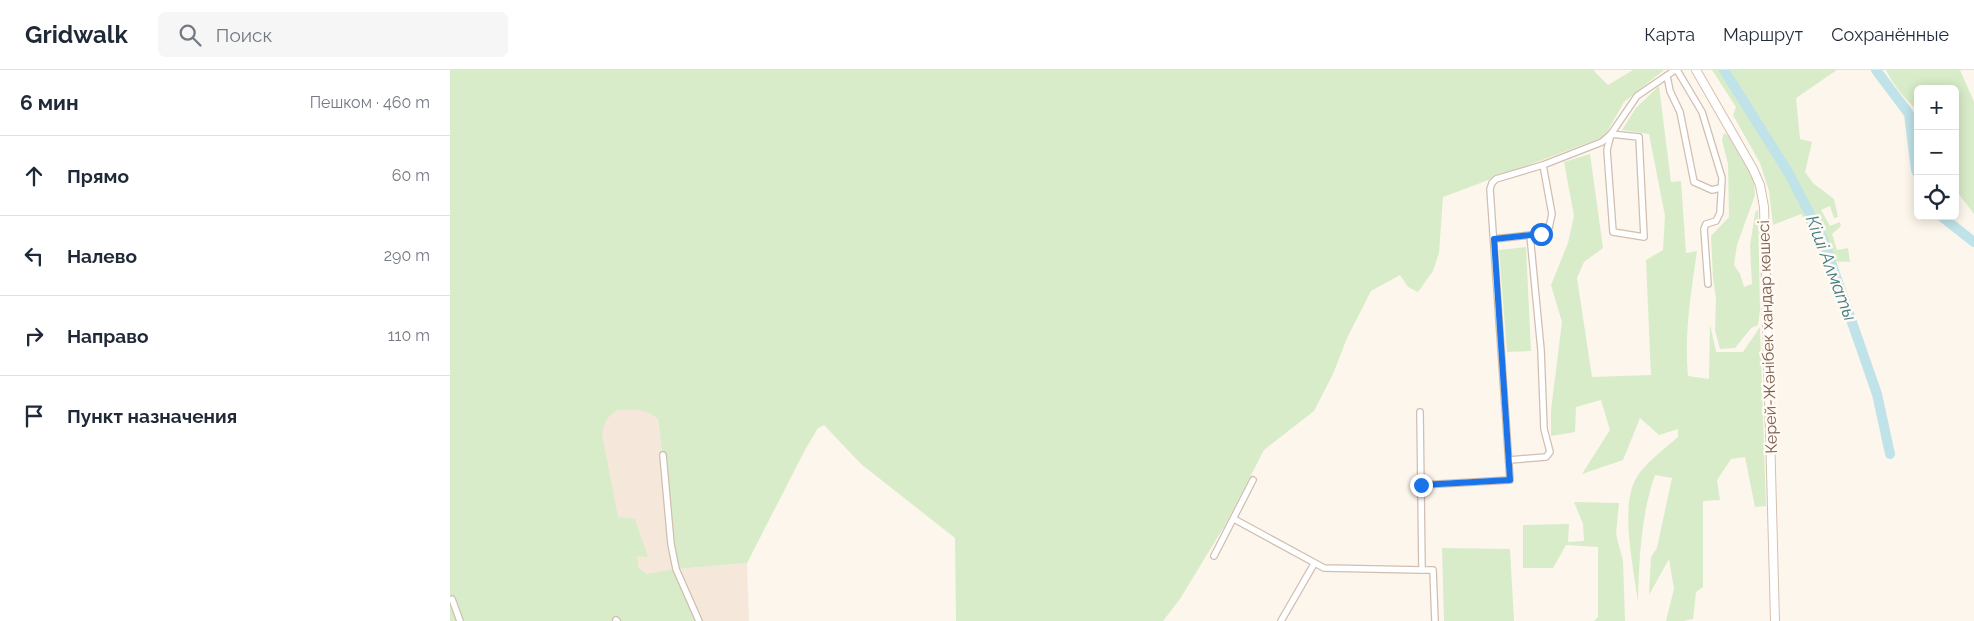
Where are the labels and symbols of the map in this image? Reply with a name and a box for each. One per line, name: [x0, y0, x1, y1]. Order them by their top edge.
water label: Кіші Алматы: [1802, 212, 1861, 323]
street label: Керей-Жәнібек хандар көшесі: [1754, 220, 1781, 454]
route start: [1530, 223, 1553, 246]
route end: [1410, 474, 1433, 497]

